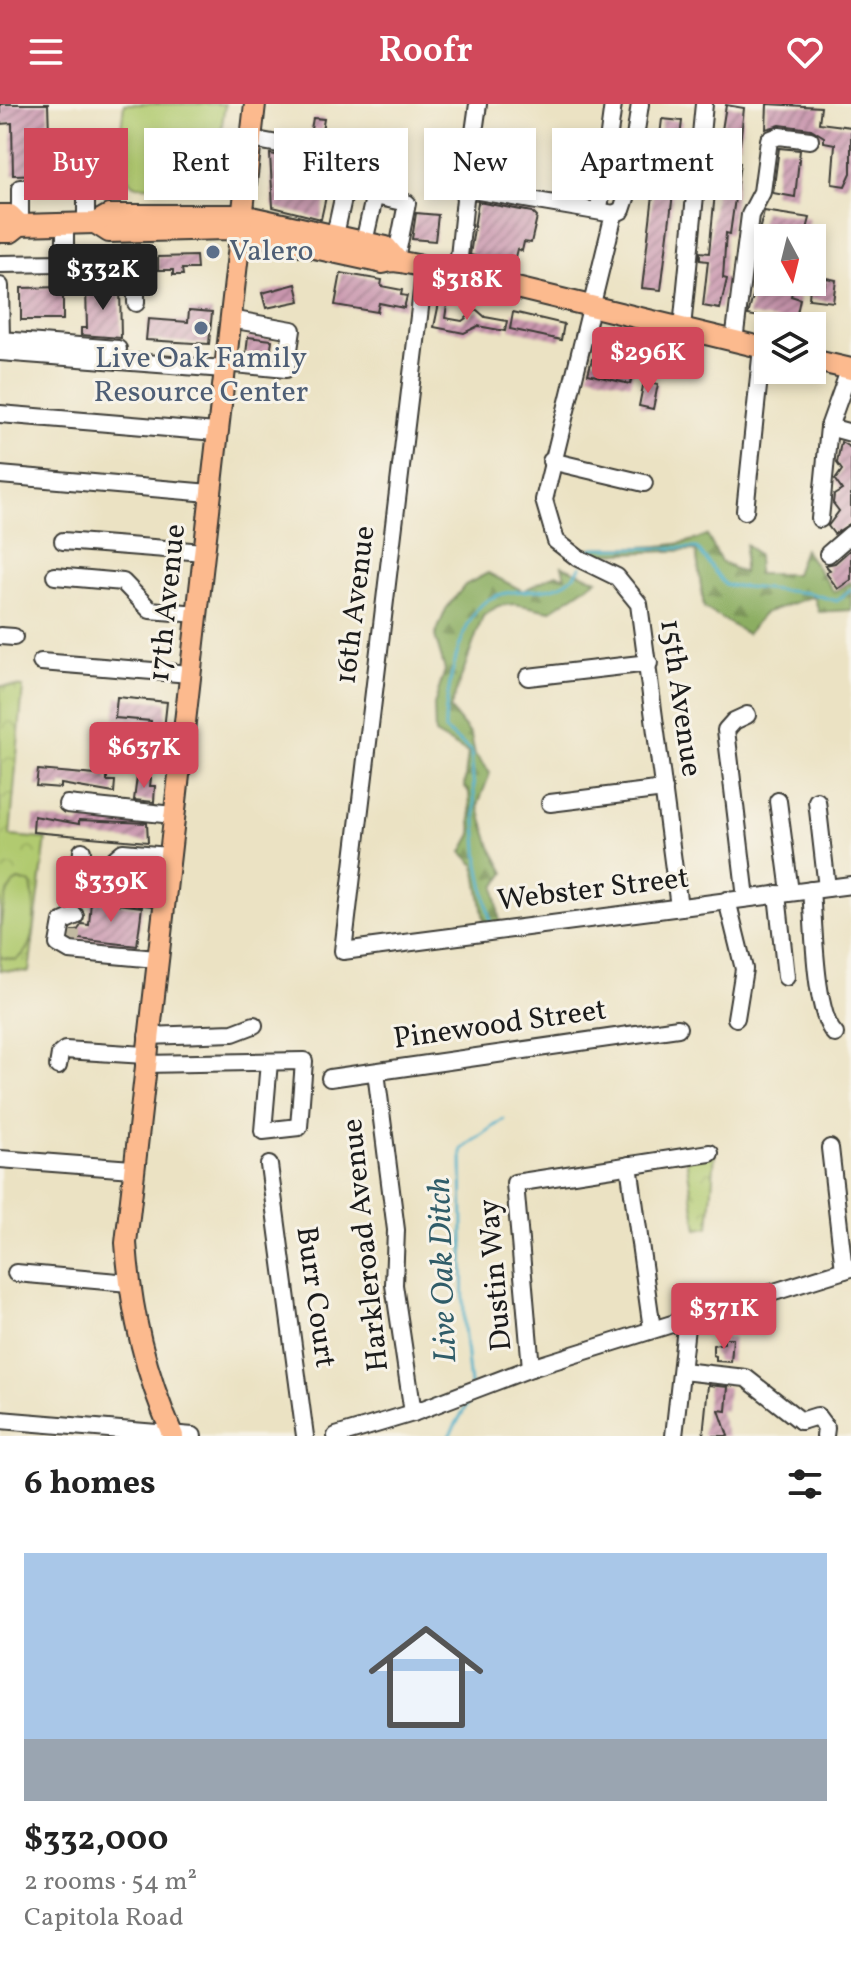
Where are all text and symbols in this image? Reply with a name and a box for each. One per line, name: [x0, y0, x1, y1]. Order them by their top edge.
text: Roofr: [378, 27, 473, 77]
icon: menu: [24, 30, 68, 74]
icon: heart: [783, 30, 827, 74]
chip: Buy: [24, 128, 128, 200]
chip: Rent: [144, 128, 258, 200]
chip: Filters: [274, 128, 408, 200]
chip: New: [424, 128, 536, 200]
chip: Apartment: [552, 128, 742, 200]
north arrow: [754, 224, 826, 296]
map controls: [754, 224, 826, 384]
place label: Valero: [229, 231, 314, 273]
marker: Valero: [204, 243, 222, 261]
pin: $332K: [47, 244, 159, 312]
text: $332K: [66, 252, 140, 288]
pin: $318K: [411, 254, 523, 322]
text: $318K: [431, 262, 503, 298]
button: layers: [754, 312, 826, 384]
marker: Live Oak Family Resource Center: [192, 319, 210, 337]
pin: $296K: [592, 327, 704, 395]
text: $296K: [610, 335, 686, 371]
place label: Live Oak Family Resource Center: [94, 338, 308, 414]
street label: 17th Avenue: [139, 522, 197, 684]
street label: 16th Avenue: [325, 523, 387, 687]
street label: 15th Avenue: [648, 617, 712, 779]
pin: $637K: [88, 722, 200, 790]
text: $637K: [107, 730, 181, 766]
pin: $339K: [55, 856, 167, 924]
street label: Webster Street: [495, 857, 691, 923]
text: $339K: [74, 864, 148, 900]
street label: Pinewood Street: [391, 989, 609, 1061]
street label: Harkleroad Avenue: [332, 1116, 400, 1374]
water label: Live Oak Ditch: [419, 1176, 469, 1364]
street label: Dustin Way: [468, 1197, 524, 1353]
street label: Burr Court: [284, 1224, 346, 1370]
pin: $371K: [668, 1283, 780, 1351]
text: $371K: [689, 1291, 759, 1327]
text: 6 homes: [24, 1461, 156, 1508]
icon: filters: [783, 1462, 827, 1506]
icon: home: [354, 1605, 498, 1749]
text: $332,000: [24, 1817, 169, 1864]
text: 2 rooms · 54 m²: [24, 1864, 197, 1900]
text: Capitola Road: [24, 1900, 184, 1936]

